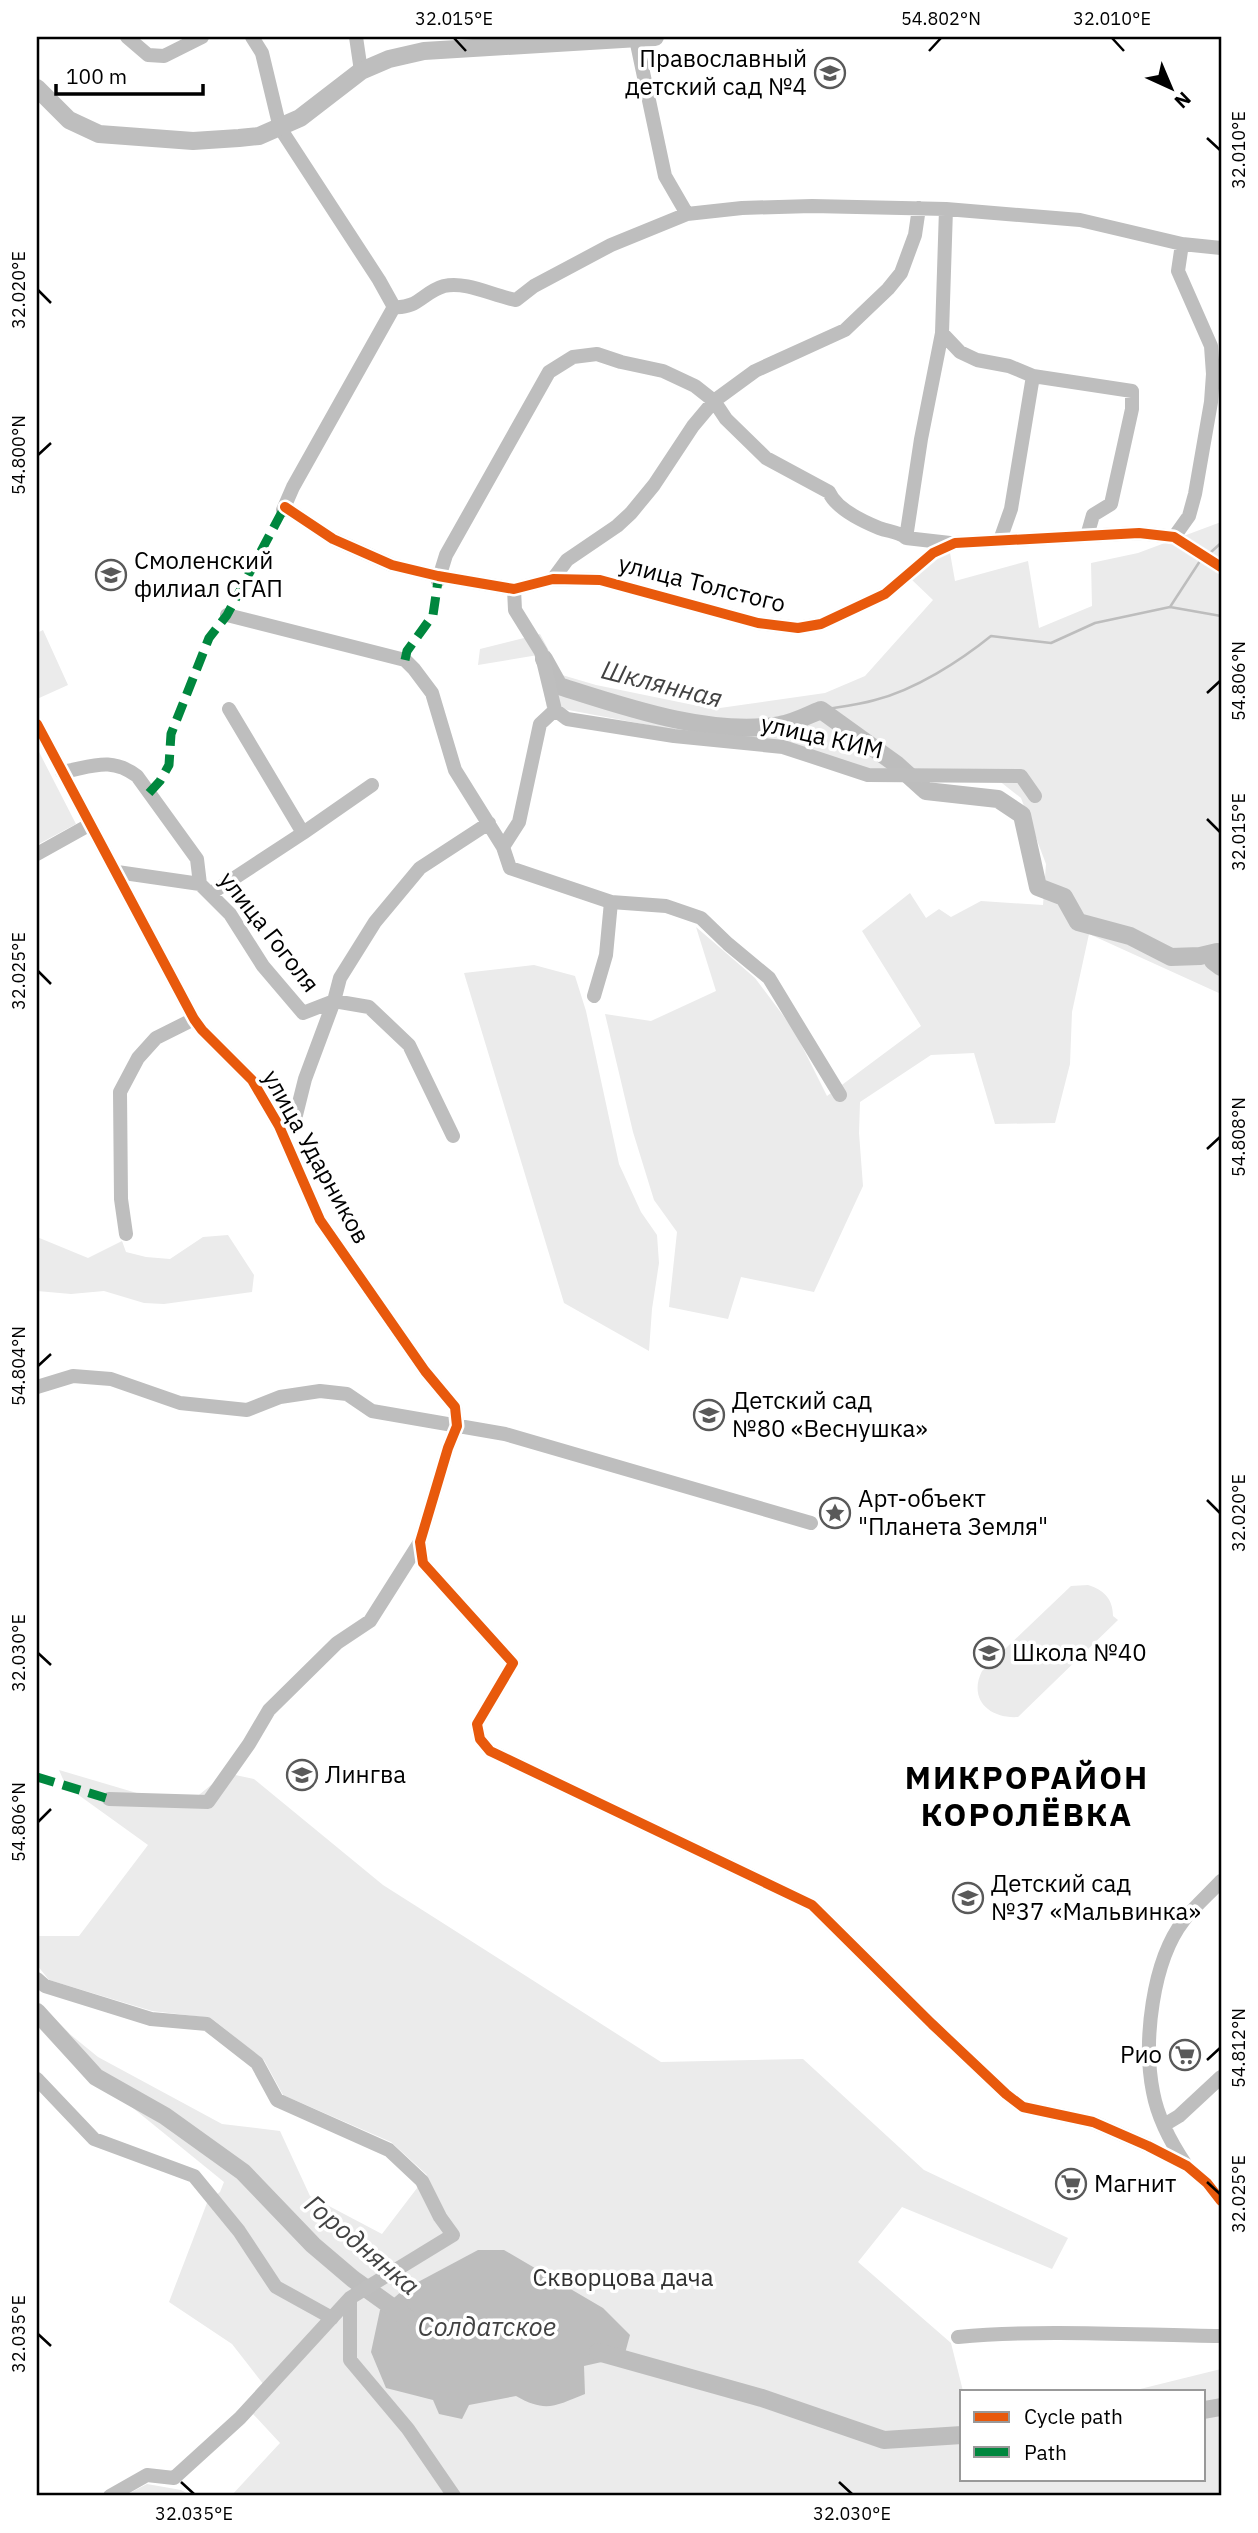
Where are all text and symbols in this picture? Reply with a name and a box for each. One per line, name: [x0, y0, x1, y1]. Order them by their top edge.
text: 32.015°E: [415, 7, 493, 30]
text: 54.802°N: [901, 7, 981, 30]
text: 32.010°E: [1073, 7, 1151, 30]
place label: Православный детский сад №4: [625, 42, 807, 102]
scale bar: [56, 52, 203, 96]
north arrow: [1136, 52, 1206, 122]
school or university icon: Православный детский сад №4: [813, 56, 847, 90]
text: 100 m: [66, 62, 127, 90]
text: N: [1170, 87, 1196, 114]
text: 32.010°E: [1227, 111, 1250, 189]
text: 32.020°E: [7, 251, 30, 329]
text: 54.800°N: [7, 415, 30, 495]
place label: Смоленский филиал СГАП: [134, 544, 283, 604]
street label: улица Толстого: [615, 547, 789, 619]
school or university icon: Смоленский филиал СГАП: [94, 558, 128, 592]
text: 54.806°N: [1227, 641, 1250, 721]
water label: Шклянная: [598, 652, 726, 714]
street label: улица КИМ: [758, 706, 886, 766]
text: 32.015°E: [1227, 793, 1250, 871]
street label: улица Гоголя: [213, 864, 327, 998]
text: 32.025°E: [7, 932, 30, 1010]
street label: улица Ударников: [256, 1064, 378, 1249]
text: 54.808°N: [1227, 1097, 1250, 1177]
text: 54.804°N: [7, 1326, 30, 1406]
place label: Детский сад №80 «Веснушка»: [732, 1384, 928, 1444]
school or university icon: Детский сад №80 «Веснушка»: [692, 1398, 726, 1432]
text: 32.020°E: [1227, 1474, 1250, 1552]
place label: Арт-объект "Планета Земля": [858, 1482, 1048, 1542]
place icon: Арт-объект "Планета Земля": [818, 1496, 852, 1530]
text: 32.030°E: [7, 1614, 30, 1692]
school or university icon: Школа №40: [972, 1636, 1006, 1670]
place label: Школа №40: [1012, 1636, 1147, 1668]
district label: МИКРОРАЙОН КОРОЛЁВКА: [905, 1756, 1149, 1835]
school or university icon: Лингва: [285, 1758, 319, 1792]
place label: Лингва: [325, 1758, 406, 1790]
text: 54.806°N: [7, 1782, 30, 1862]
place label: Детский сад №37 «Мальвинка»: [991, 1867, 1201, 1927]
school or university icon: Детский сад №37 «Мальвинка»: [951, 1881, 985, 1915]
text: 54.812°N: [1227, 2008, 1250, 2088]
place label: Рио: [1120, 2038, 1162, 2070]
supermarket icon: Рио: [1168, 2038, 1202, 2072]
text: 32.025°E: [1227, 2155, 1250, 2233]
supermarket icon: Магнит: [1054, 2167, 1088, 2201]
place label: Магнит: [1094, 2167, 1176, 2199]
water label: Городнянка: [298, 2186, 427, 2302]
park label: Скворцова дача: [532, 2261, 714, 2293]
text: 32.035°E: [7, 2295, 30, 2373]
water label: Солдатское: [418, 2309, 556, 2343]
legend: [960, 2390, 1206, 2480]
text: Cycle path: [1024, 2402, 1123, 2430]
text: Path: [1024, 2438, 1067, 2466]
text: 32.035°E: [155, 2502, 233, 2525]
text: 32.030°E: [813, 2502, 891, 2525]

